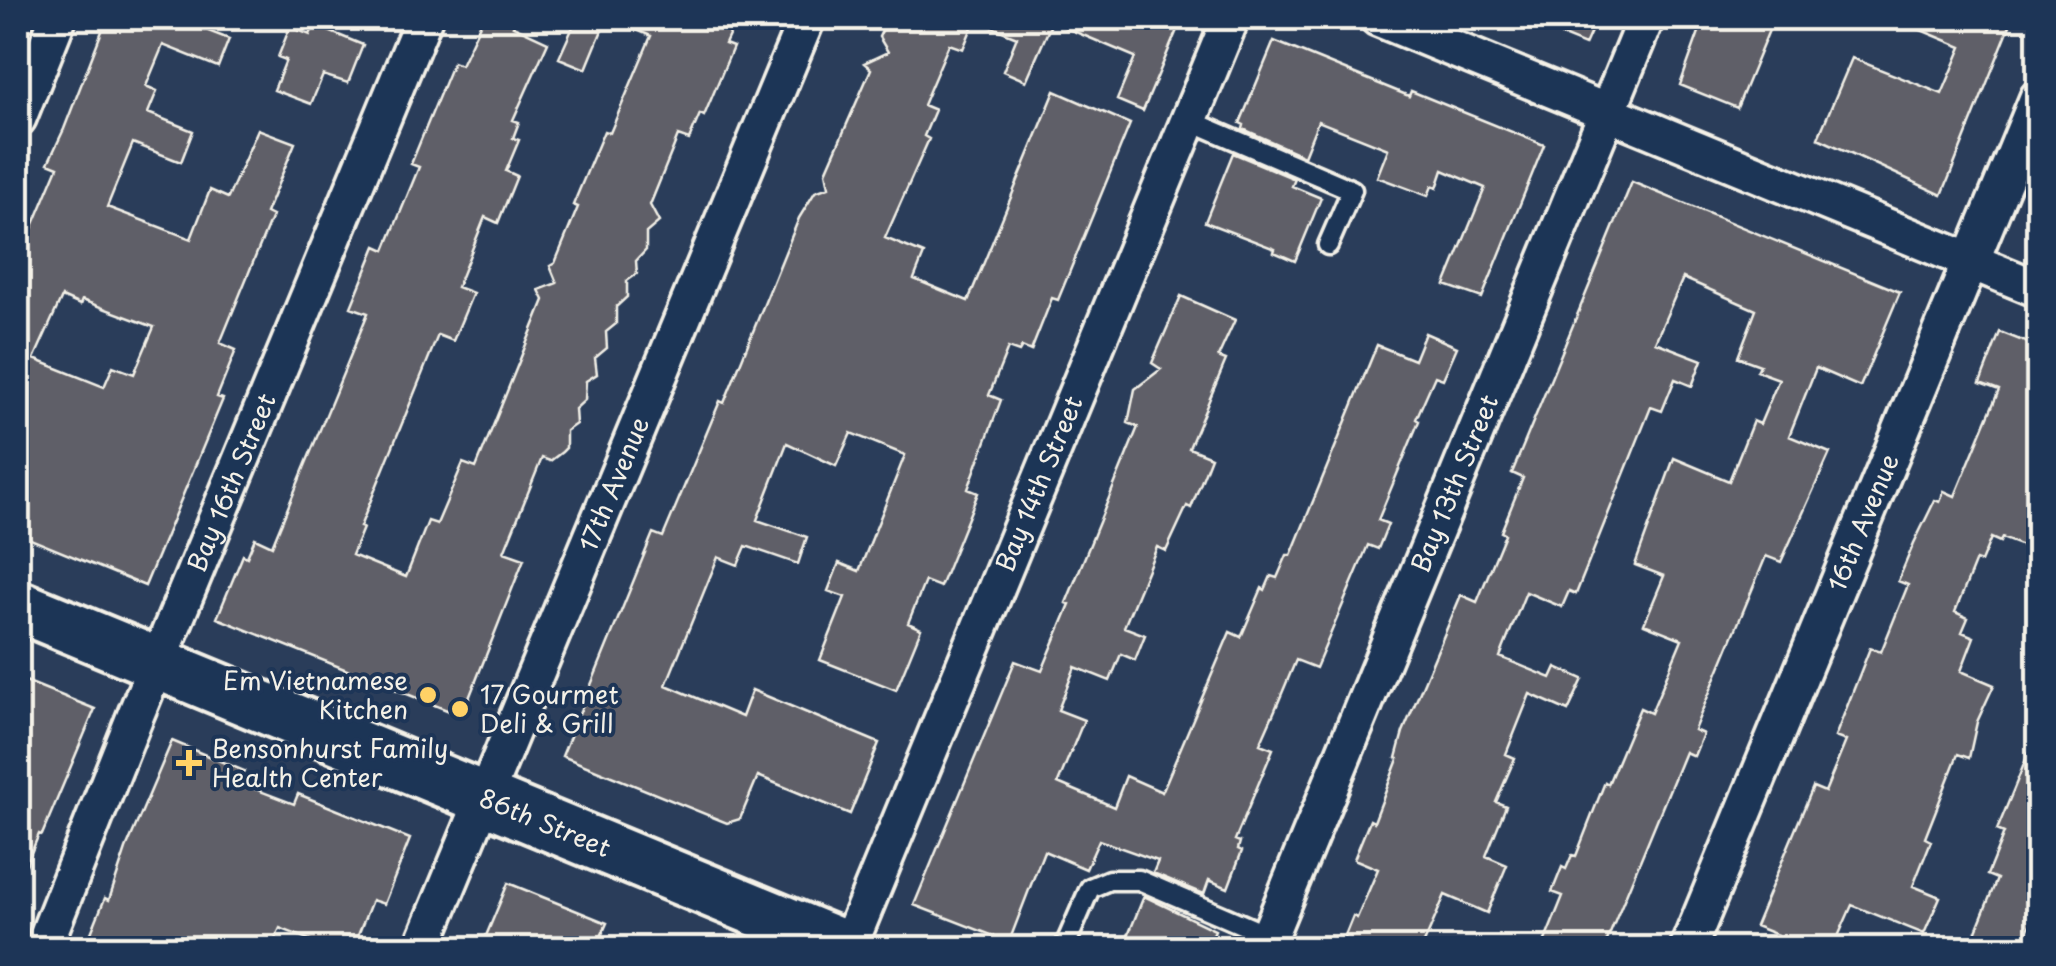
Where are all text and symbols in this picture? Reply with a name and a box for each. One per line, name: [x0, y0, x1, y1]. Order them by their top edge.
street label: Bay 16th Street: [177, 387, 285, 578]
street label: Bay 13th Street: [1400, 389, 1507, 578]
street label: Bay 14th Street: [985, 390, 1091, 577]
street label: 17th Avenue: [568, 411, 658, 557]
street label: 16th Avenue: [1817, 448, 1908, 597]
place label: Em Vietnamese Kitchen: [223, 661, 408, 728]
place label: 17 Gourmet Deli & Grill: [480, 675, 619, 742]
marker: Em Vietnamese Kitchen: [417, 684, 439, 706]
marker: 17 Gourmet Deli & Grill: [449, 698, 471, 720]
place label: Bensonhurst Family Health Center: [212, 729, 448, 796]
marker: Bensonhurst Family Health Center: [176, 750, 202, 776]
street label: 86th Street: [474, 778, 617, 866]

